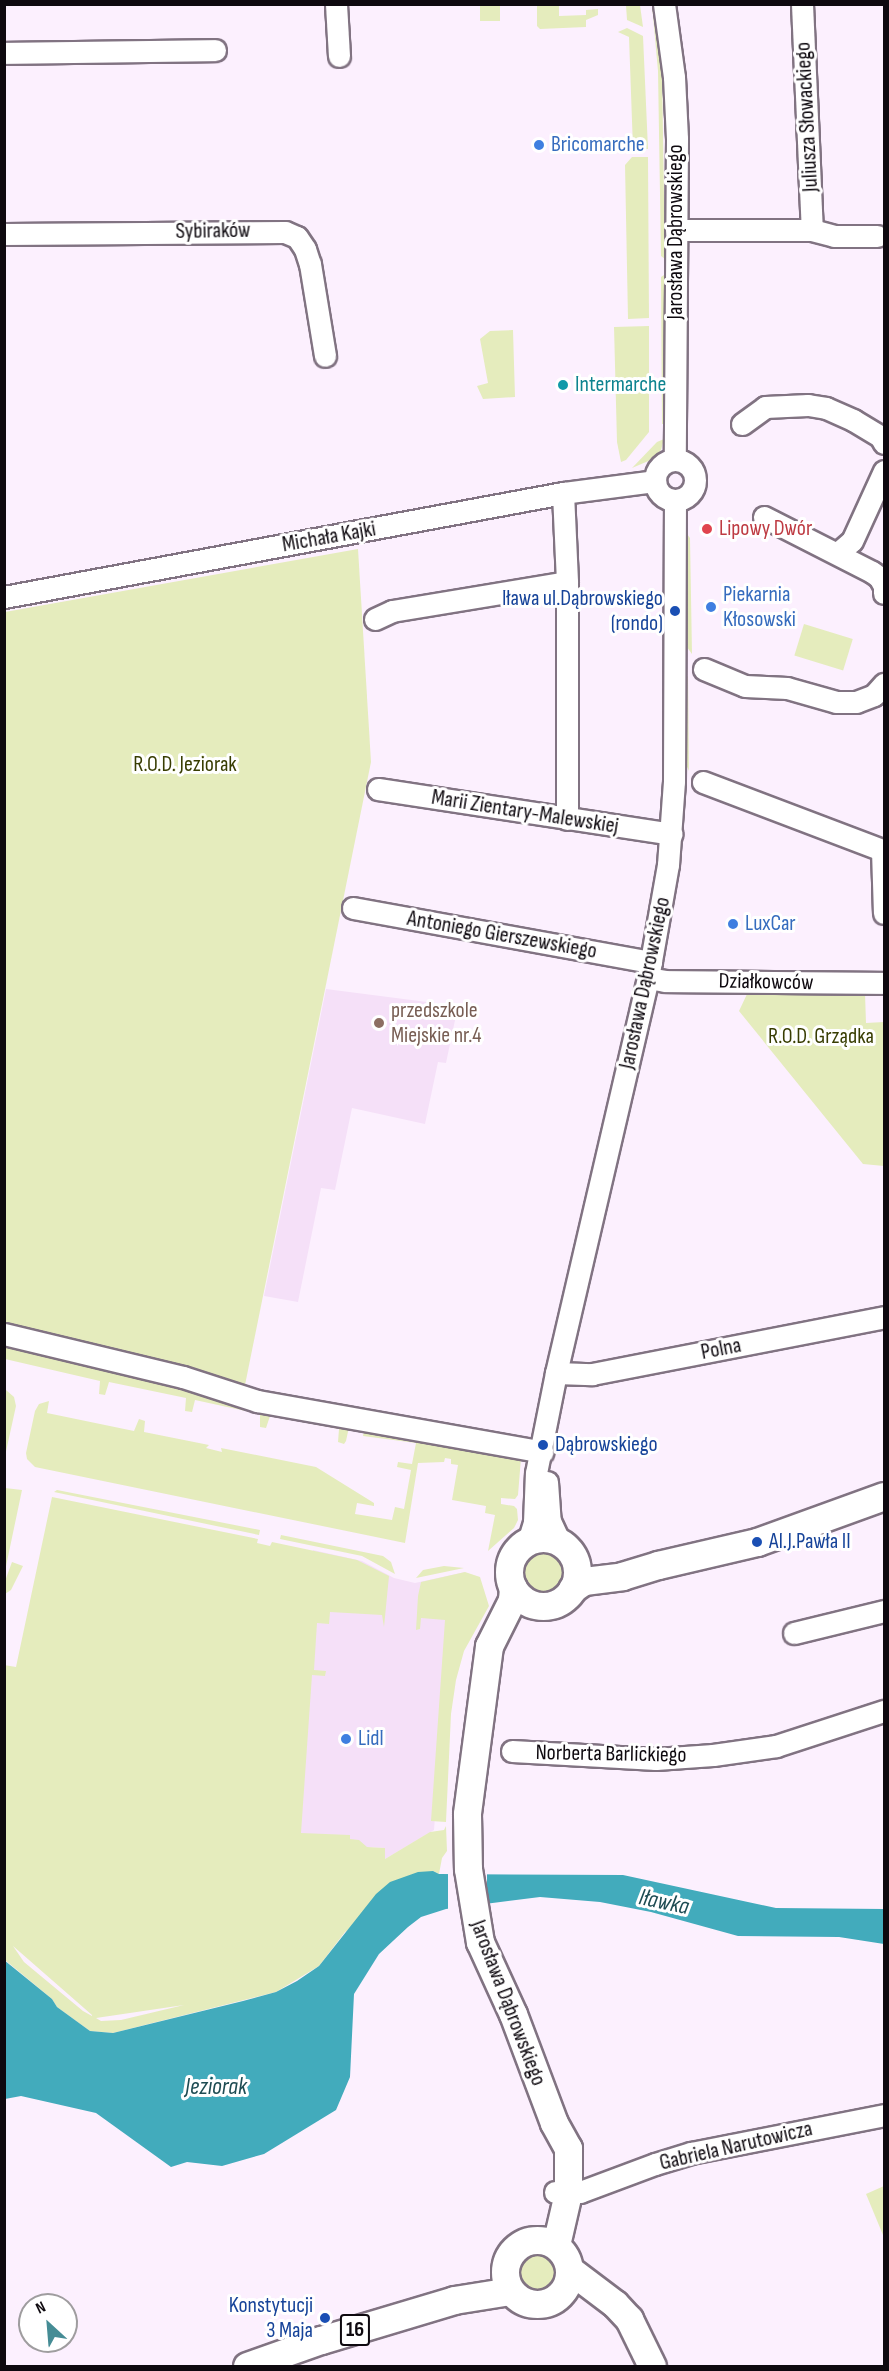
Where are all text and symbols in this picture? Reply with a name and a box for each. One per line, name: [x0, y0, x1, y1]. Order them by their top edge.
street label: Juliusza Słowackiego: [790, 41, 824, 193]
place label: Bricomarche: [551, 132, 645, 158]
marker: Bricomarche: [532, 138, 546, 152]
street label: Jarosława Dąbrowskiego: [663, 144, 689, 320]
street label: Sybiraków: [175, 217, 251, 245]
place label: Intermarche: [575, 372, 666, 398]
marker: Intermarche: [556, 378, 570, 392]
street label: Michała Kajki: [280, 516, 378, 558]
place label: Lipowy Dwór: [719, 516, 812, 542]
marker: Lipowy Dwór: [700, 522, 714, 536]
place label: Piekarnia Kłosowski: [723, 581, 796, 632]
place label: Iława ul.Dąbrowskiego (rondo): [502, 585, 663, 636]
marker: Piekarnia Kłosowski: [704, 600, 718, 614]
marker: Iława ul.Dąbrowskiego (rondo): [668, 604, 682, 618]
park label: R.O.D. Jeziorak: [133, 752, 237, 778]
street label: Marii Zientary-Malewskiej: [430, 784, 620, 840]
street label: Jarosława Dąbrowskiego: [614, 895, 676, 1071]
street label: Antoniego Gierszewskiego: [405, 905, 599, 965]
place label: LuxCar: [745, 911, 796, 937]
marker: LuxCar: [726, 917, 740, 931]
street label: Działkowców: [718, 968, 814, 996]
place label: przedszkole Miejskie nr.4: [391, 997, 481, 1048]
marker: przedszkole Miejskie nr.4: [372, 1016, 386, 1030]
park label: R.O.D. Grządka: [768, 1024, 874, 1050]
street label: Polna: [699, 1332, 743, 1366]
place label: Dąbrowskiego: [555, 1432, 658, 1458]
marker: Dąbrowskiego: [536, 1438, 550, 1452]
place label: Al.J.Pawła II: [769, 1529, 851, 1555]
marker: Al.J.Pawła II: [750, 1535, 764, 1549]
place label: Lidl: [358, 1726, 383, 1752]
marker: Lidl: [339, 1732, 353, 1746]
street label: Norberta Barlickiego: [535, 1739, 687, 1769]
water label: Iławka: [636, 1883, 692, 1921]
street label: Jarosława Dąbrowskiego: [464, 1917, 552, 2089]
water label: Jeziorak: [185, 2073, 247, 2101]
street label: Gabriela Narutowicza: [657, 2116, 815, 2176]
place label: Konstytucji 3 Maja: [229, 2292, 313, 2344]
north arrow: [18, 2293, 78, 2353]
text: N: [33, 2298, 49, 2319]
marker: Konstytucji 3 Maja: [318, 2311, 332, 2325]
road number: 16: [338, 2312, 372, 2348]

